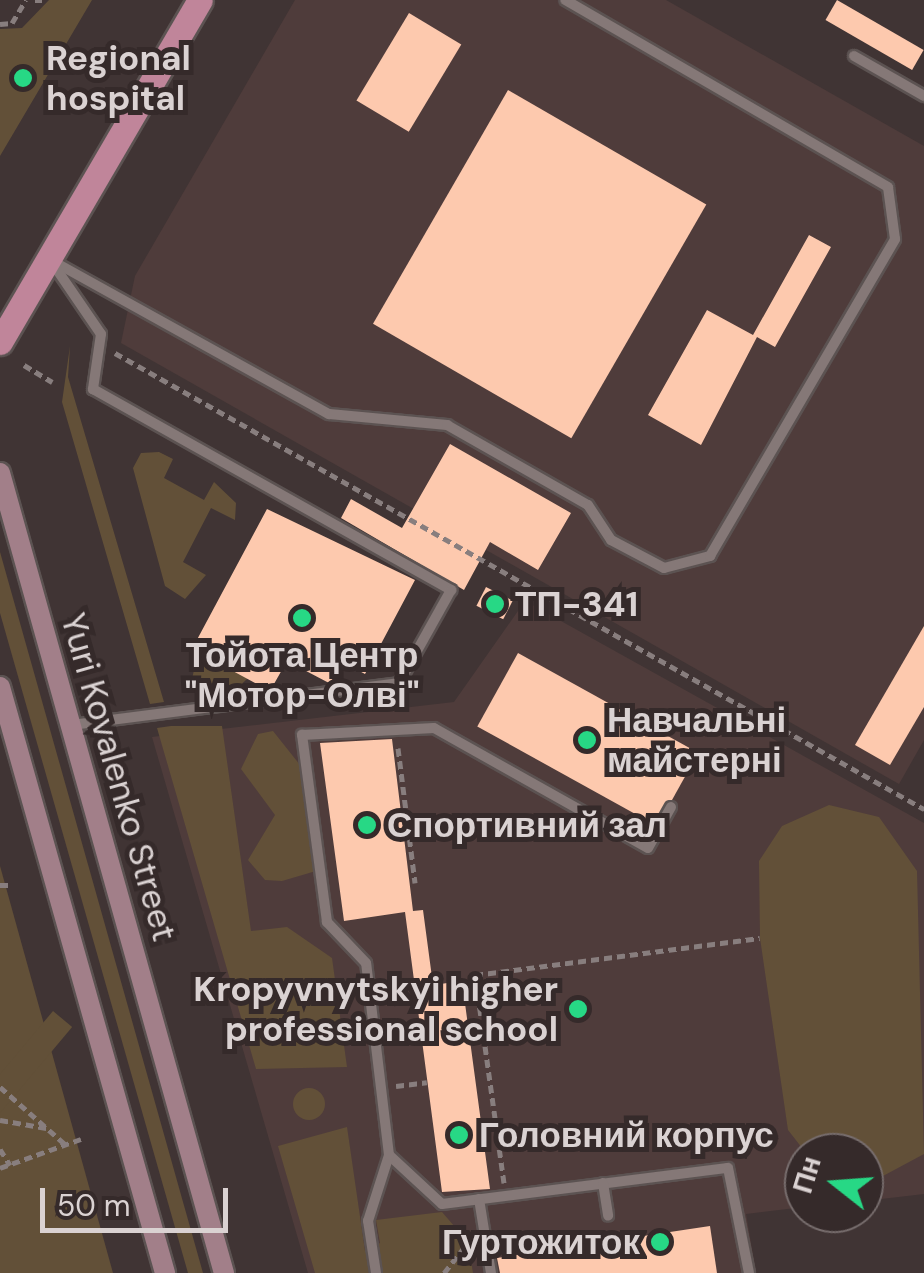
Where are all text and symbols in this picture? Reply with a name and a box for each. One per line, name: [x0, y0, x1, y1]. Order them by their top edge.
place label: Regional hospital: [46, 37, 191, 119]
marker: Regional hospital: [10, 65, 36, 91]
place label: ТП-341: [515, 583, 638, 625]
marker: ТП-341: [484, 593, 506, 615]
marker: Тойота Центр "Мотор-Олві": [291, 607, 313, 629]
street label: Yuri Kovalenko Street: [52, 608, 186, 946]
place label: Тойота Центр "Мотор-Олві": [184, 634, 420, 716]
place label: Навчальні майстерні: [607, 699, 786, 781]
marker: Навчальні майстерні: [576, 729, 598, 751]
place label: Спортивний зал: [387, 804, 667, 846]
marker: Спортивний зал: [356, 814, 378, 836]
place label: Kropyvnytskyi higher professional school: [193, 968, 558, 1050]
marker: Kropyvnytskyi higher professional school: [567, 998, 589, 1020]
place label: Головний корпус: [479, 1114, 774, 1156]
marker: Головний корпус: [448, 1124, 470, 1146]
north arrow: [784, 1133, 884, 1233]
text: Пн: [784, 1152, 830, 1198]
scale bar: [45, 1168, 232, 1230]
text: 50 m: [57, 1186, 131, 1225]
place label: Гуртожиток: [442, 1221, 640, 1263]
marker: Гуртожиток: [649, 1231, 671, 1253]

